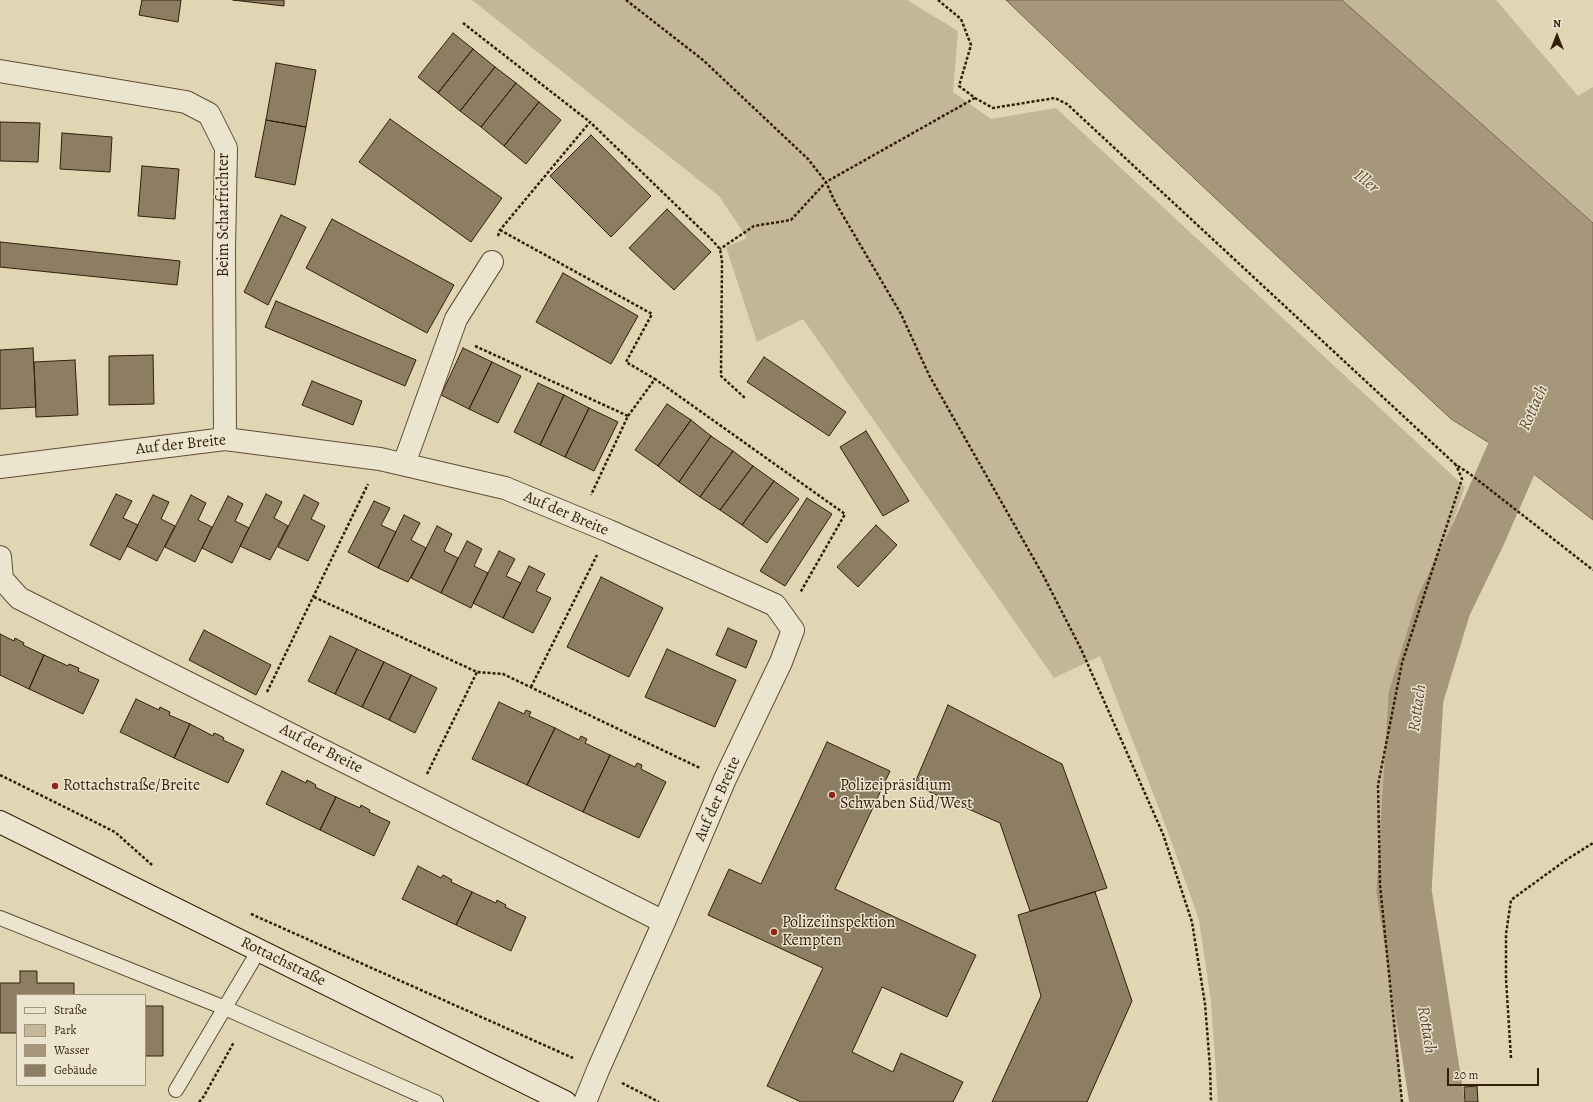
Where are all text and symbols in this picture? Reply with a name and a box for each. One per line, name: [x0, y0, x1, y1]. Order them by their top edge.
north arrow: [1537, 16, 1577, 56]
text: N: [1553, 16, 1561, 31]
street label: Beim Scharfrichter: [214, 153, 234, 277]
water label: Iller: [1349, 166, 1383, 198]
water label: Rottach: [1515, 382, 1553, 434]
street label: Auf der Breite: [135, 431, 227, 459]
street label: Auf der Breite: [521, 487, 611, 541]
water label: Rottach: [1405, 683, 1431, 733]
street label: Auf der Breite: [276, 720, 366, 778]
street label: Auf der Breite: [691, 754, 745, 844]
place label: Rottachstraße/Breite: [63, 776, 200, 796]
place label: Polizeipräsidium Schwaben Süd/West: [840, 776, 972, 814]
marker: Rottachstraße/Breite: [50, 781, 60, 791]
marker: Polizeipräsidium Schwaben Süd/West: [827, 790, 837, 800]
place label: Polizeiinspektion Kempten: [782, 913, 895, 951]
marker: Polizeiinspektion Kempten: [769, 927, 779, 937]
street label: Rottachstraße: [237, 933, 329, 991]
legend: [16, 994, 146, 1086]
text: Straße: [54, 1002, 87, 1018]
water label: Rottach: [1412, 1005, 1440, 1055]
text: Park: [54, 1022, 77, 1038]
text: Wasser: [54, 1042, 89, 1058]
scale bar: [1449, 1060, 1541, 1086]
text: Gebäude: [54, 1062, 97, 1078]
text: 20 m: [1454, 1067, 1478, 1083]

